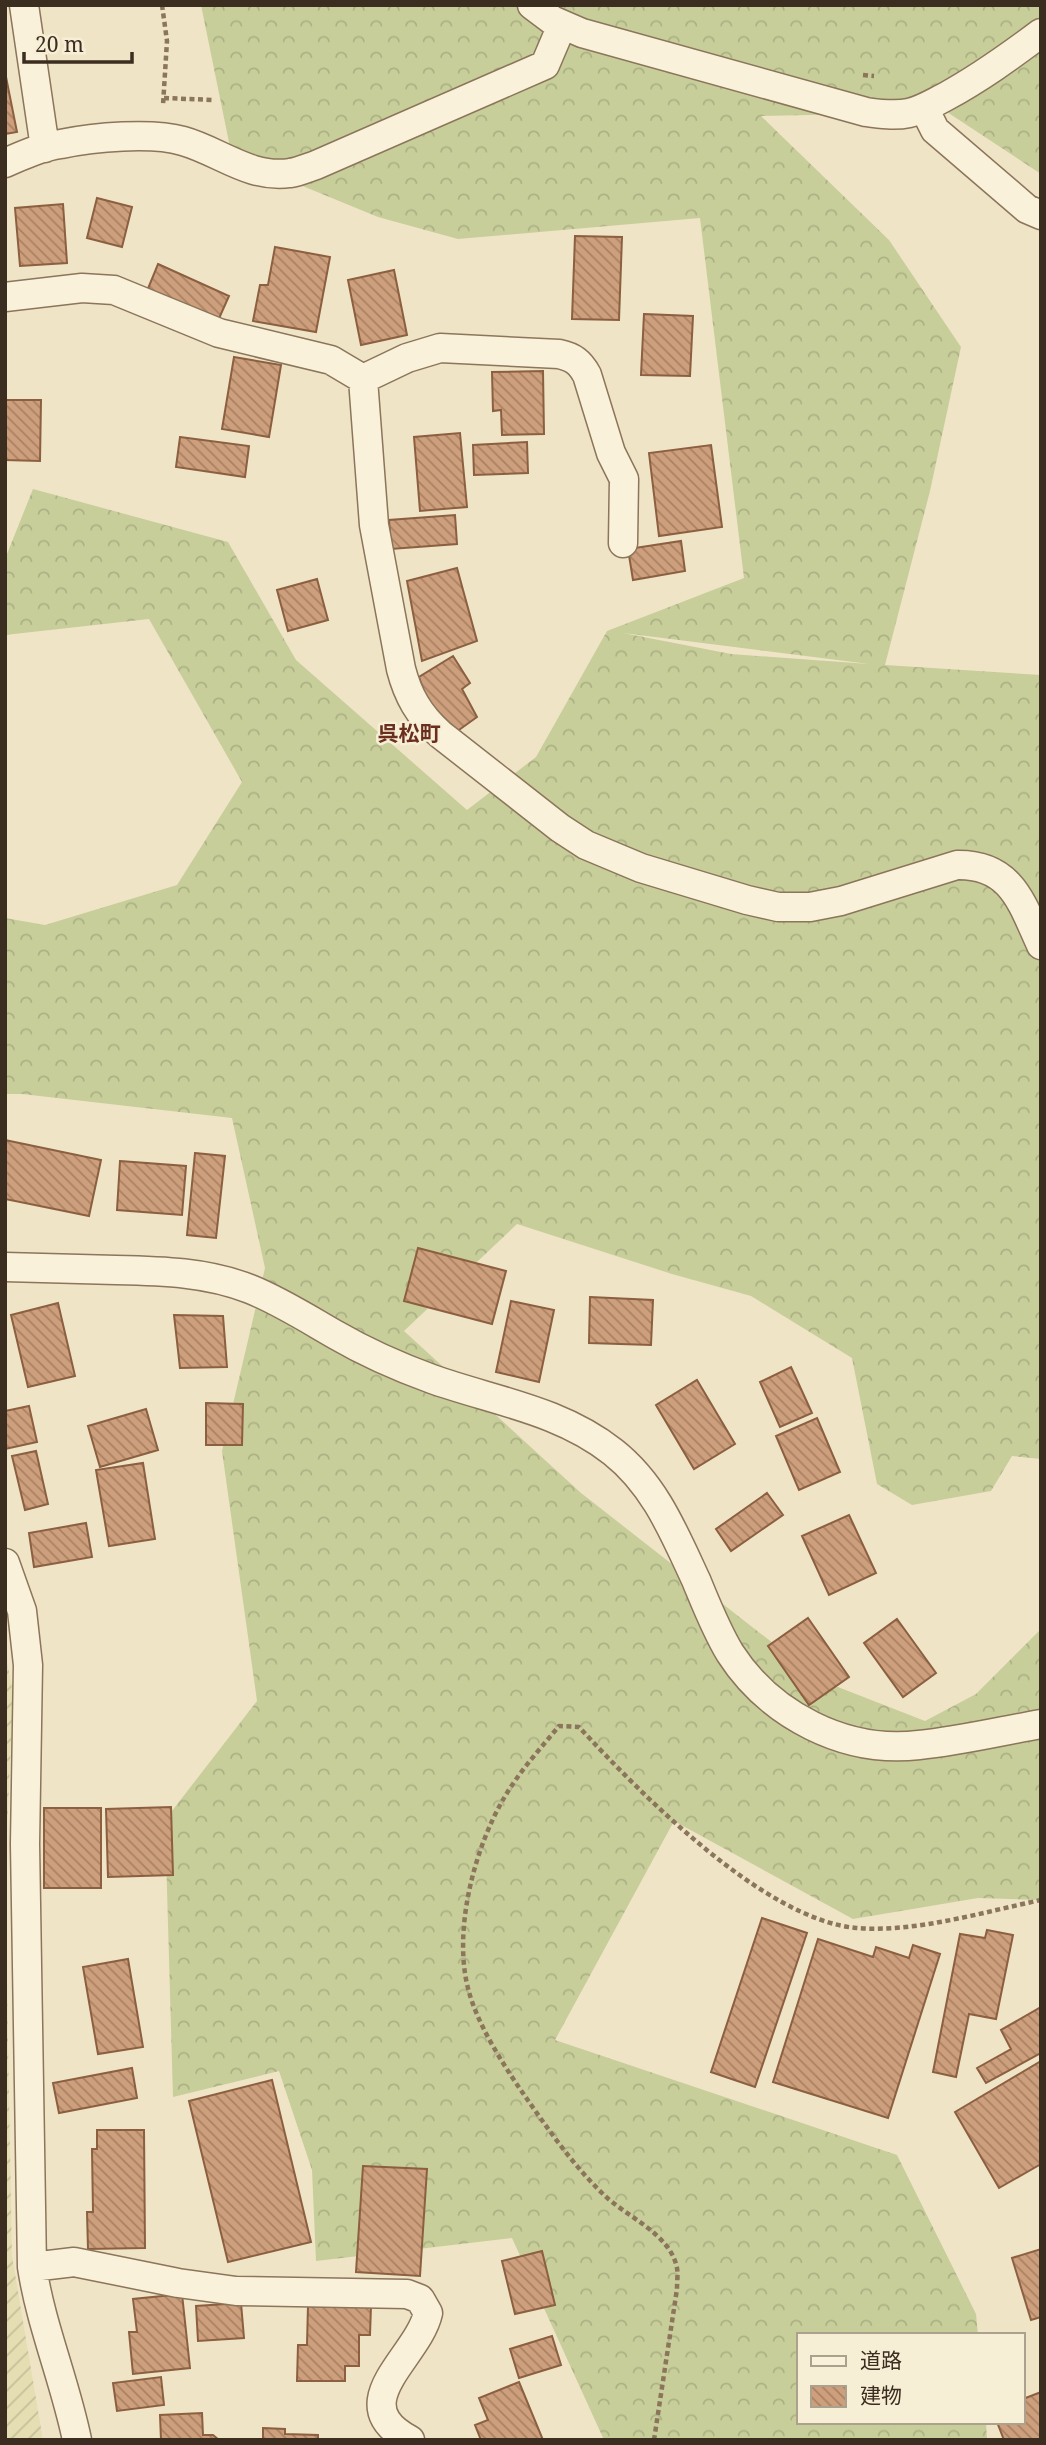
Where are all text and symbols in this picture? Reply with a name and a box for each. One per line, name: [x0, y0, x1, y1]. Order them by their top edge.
scale bar: [24, 21, 133, 65]
text: 20 m: [35, 30, 84, 58]
district label: 呉松町: [378, 719, 441, 747]
legend: [797, 2333, 1025, 2424]
text: 道路: [860, 2346, 902, 2374]
text: 建物: [860, 2381, 902, 2409]

